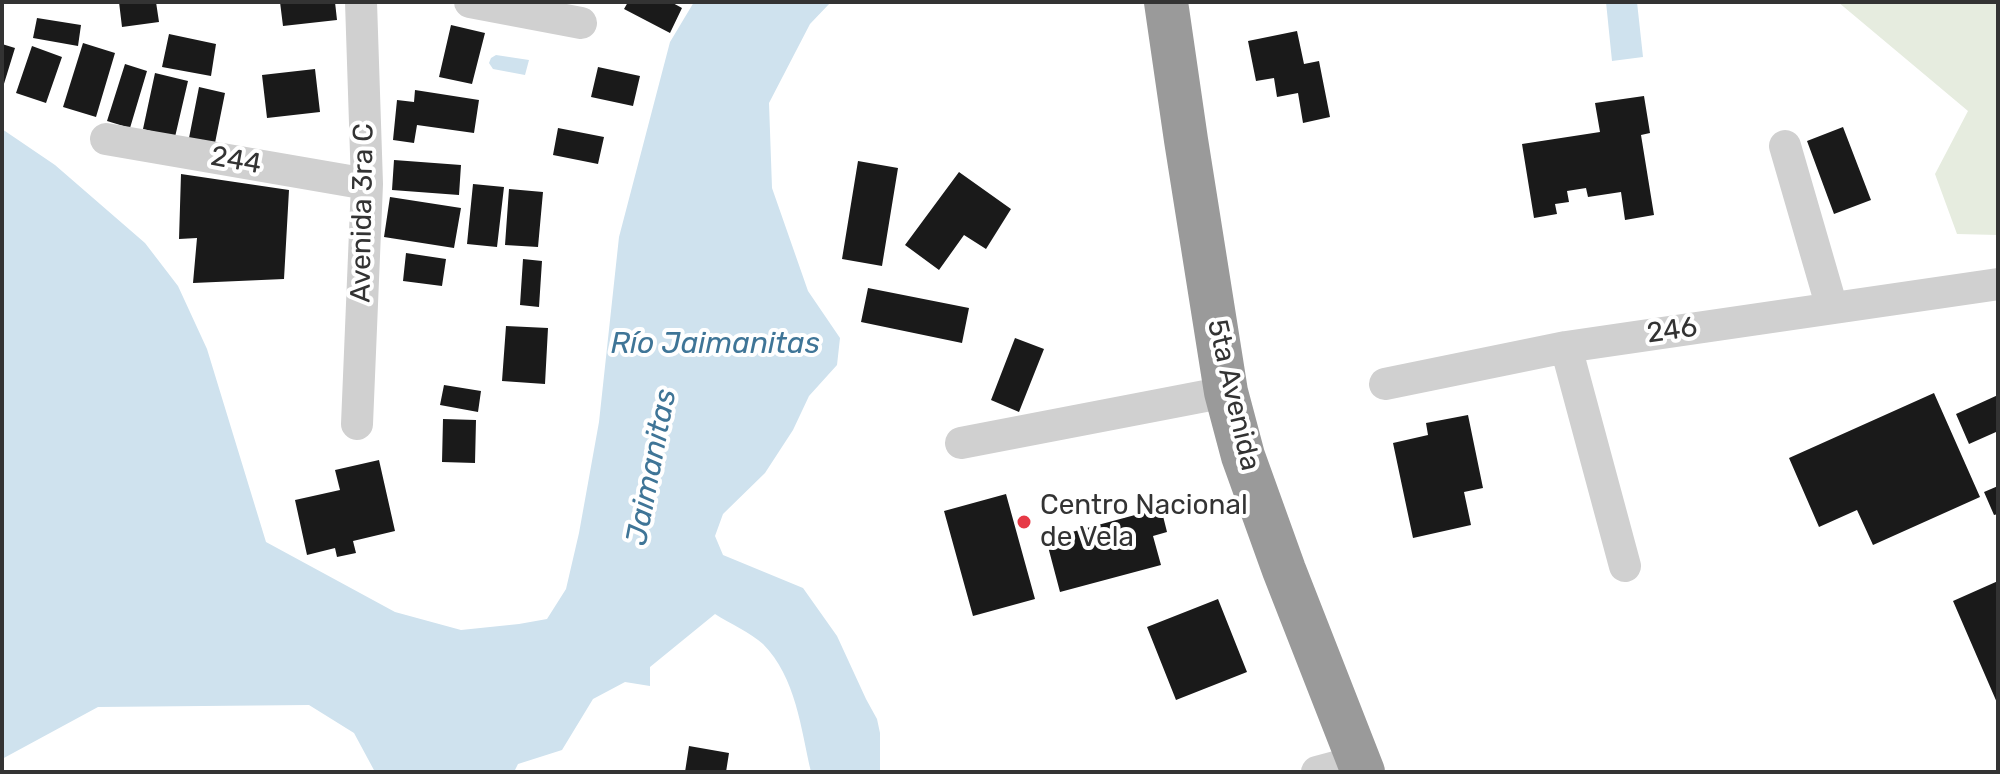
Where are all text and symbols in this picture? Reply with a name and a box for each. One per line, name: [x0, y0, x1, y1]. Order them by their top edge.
street label: Avenida 3ra C: [345, 123, 381, 303]
street label: 244: [208, 140, 264, 182]
street label: 246: [1645, 311, 1699, 351]
street label: 5ta Avenida: [1199, 316, 1267, 474]
water label: Río Jaimanitas: [610, 326, 820, 362]
water label: Jaimanitas: [619, 386, 685, 548]
place label: Centro Nacional de Vela: [1040, 489, 1248, 555]
marker: Centro Nacional de Vela: [1015, 513, 1033, 531]

